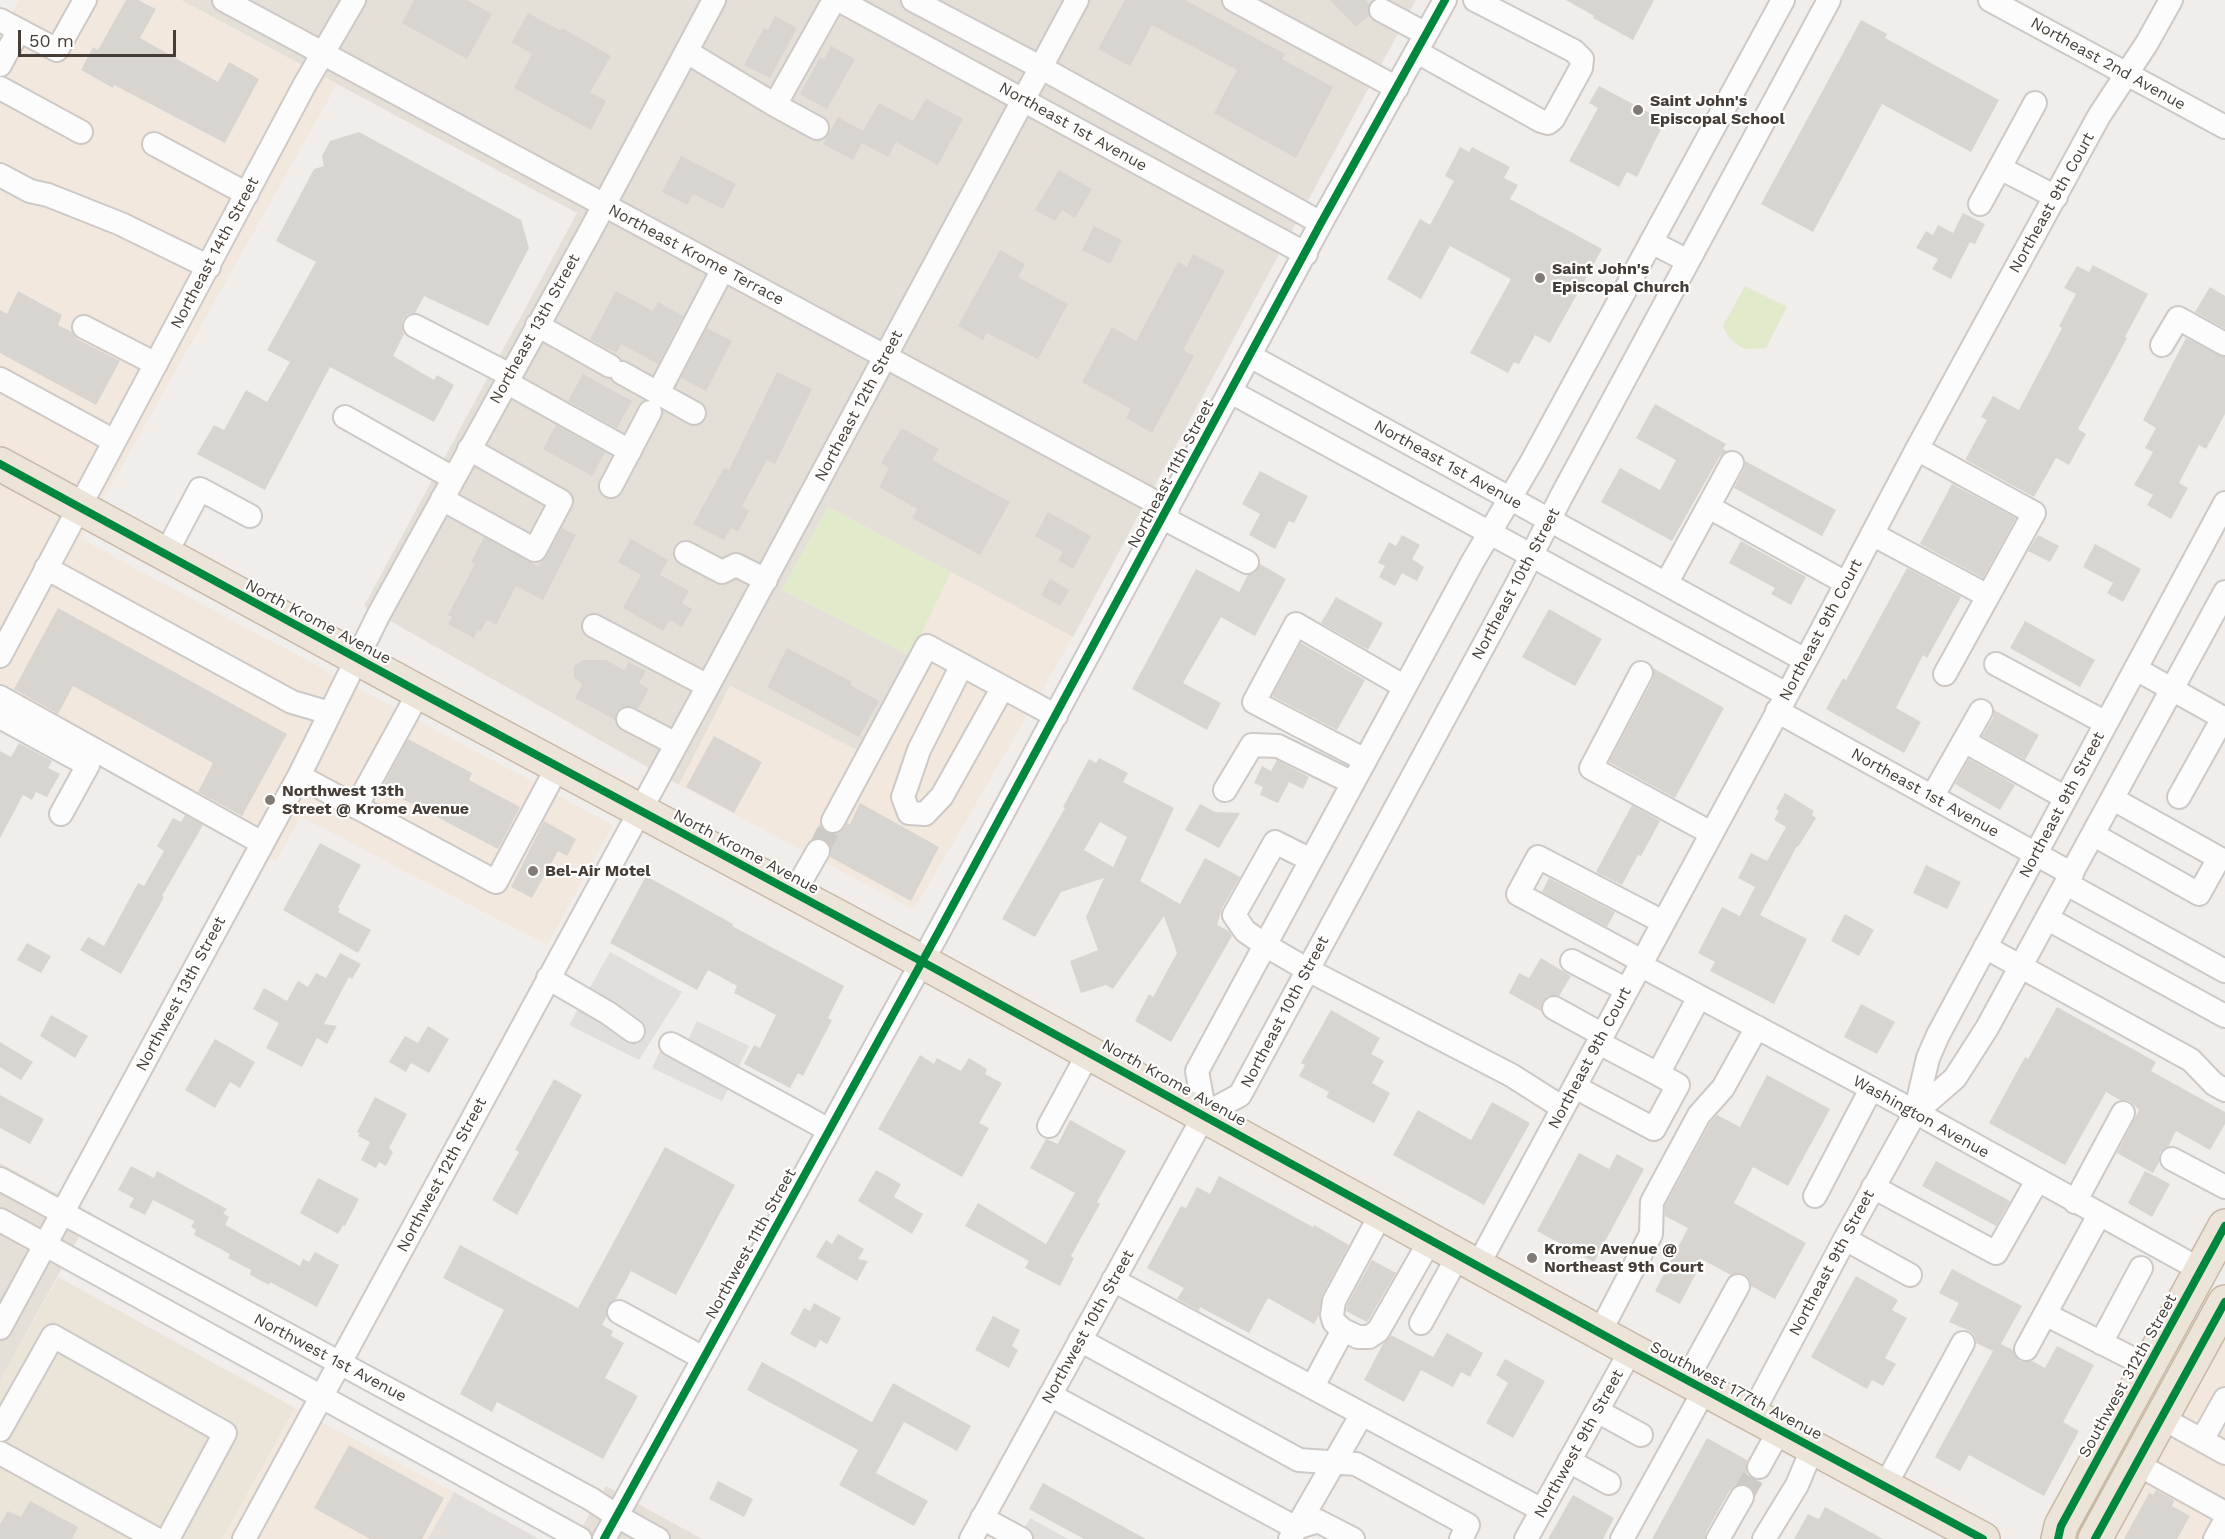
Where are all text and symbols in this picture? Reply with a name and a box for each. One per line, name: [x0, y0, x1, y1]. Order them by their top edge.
street label: Northeast 2nd Avenue: [2027, 13, 2189, 115]
scale bar: [21, 18, 178, 56]
text: 50 m: [29, 30, 74, 51]
street label: Northeast 1st Avenue: [996, 78, 1150, 176]
place label: Saint John's Episcopal School: [1650, 91, 1785, 129]
marker: Saint John's Episcopal School: [1631, 103, 1645, 117]
street label: Northeast 9th Court: [2005, 129, 2099, 277]
street label: Northeast 14th Street: [167, 174, 263, 332]
street label: Northeast Krome Terrace: [605, 200, 787, 310]
street label: Northeast 13th Street: [486, 251, 584, 407]
place label: Saint John's Episcopal Church: [1552, 259, 1689, 297]
marker: Saint John's Episcopal Church: [1533, 271, 1547, 285]
street label: Northeast 12th Street: [811, 327, 907, 485]
street label: Northeast 11th Street: [1124, 396, 1218, 552]
street label: Northeast 1st Avenue: [1371, 416, 1525, 514]
street label: Northeast 10th Street: [1468, 505, 1564, 663]
street label: Northeast 9th Court: [1775, 556, 1867, 704]
street label: North Krome Avenue: [242, 575, 394, 669]
street label: Northeast 9th Street: [2015, 729, 2109, 881]
street label: Northeast 1st Avenue: [1848, 744, 2002, 842]
place label: Northwest 13th Street @ Krome Avenue: [282, 781, 469, 819]
marker: Northwest 13th Street @ Krome Avenue: [263, 793, 277, 807]
street label: North Krome Avenue: [670, 805, 822, 899]
place label: Bel-Air Motel: [545, 861, 650, 881]
marker: Bel-Air Motel: [526, 864, 540, 878]
street label: Northwest 13th Street: [132, 913, 230, 1075]
street label: Northeast 10th Street: [1237, 933, 1333, 1091]
street label: Northeast 9th Court: [1544, 984, 1636, 1132]
street label: North Krome Avenue: [1098, 1035, 1250, 1131]
street label: Washington Avenue: [1849, 1072, 1993, 1162]
street label: Northwest 12th Street: [393, 1094, 491, 1256]
street label: Northwest 11th Street: [702, 1165, 800, 1323]
street label: Northeast 9th Street: [1785, 1187, 1879, 1339]
place label: Krome Avenue @ Northeast 9th Court: [1544, 1239, 1703, 1277]
street label: Northwest 10th Street: [1038, 1247, 1138, 1407]
marker: Krome Avenue @ Northeast 9th Court: [1525, 1251, 1539, 1265]
street label: Southwest 312th Street: [2075, 1291, 2181, 1461]
street label: Northwest 1st Avenue: [250, 1310, 410, 1406]
street label: Southwest 177th Avenue: [1647, 1337, 1825, 1445]
street label: Northwest 9th Street: [1530, 1366, 1628, 1522]

